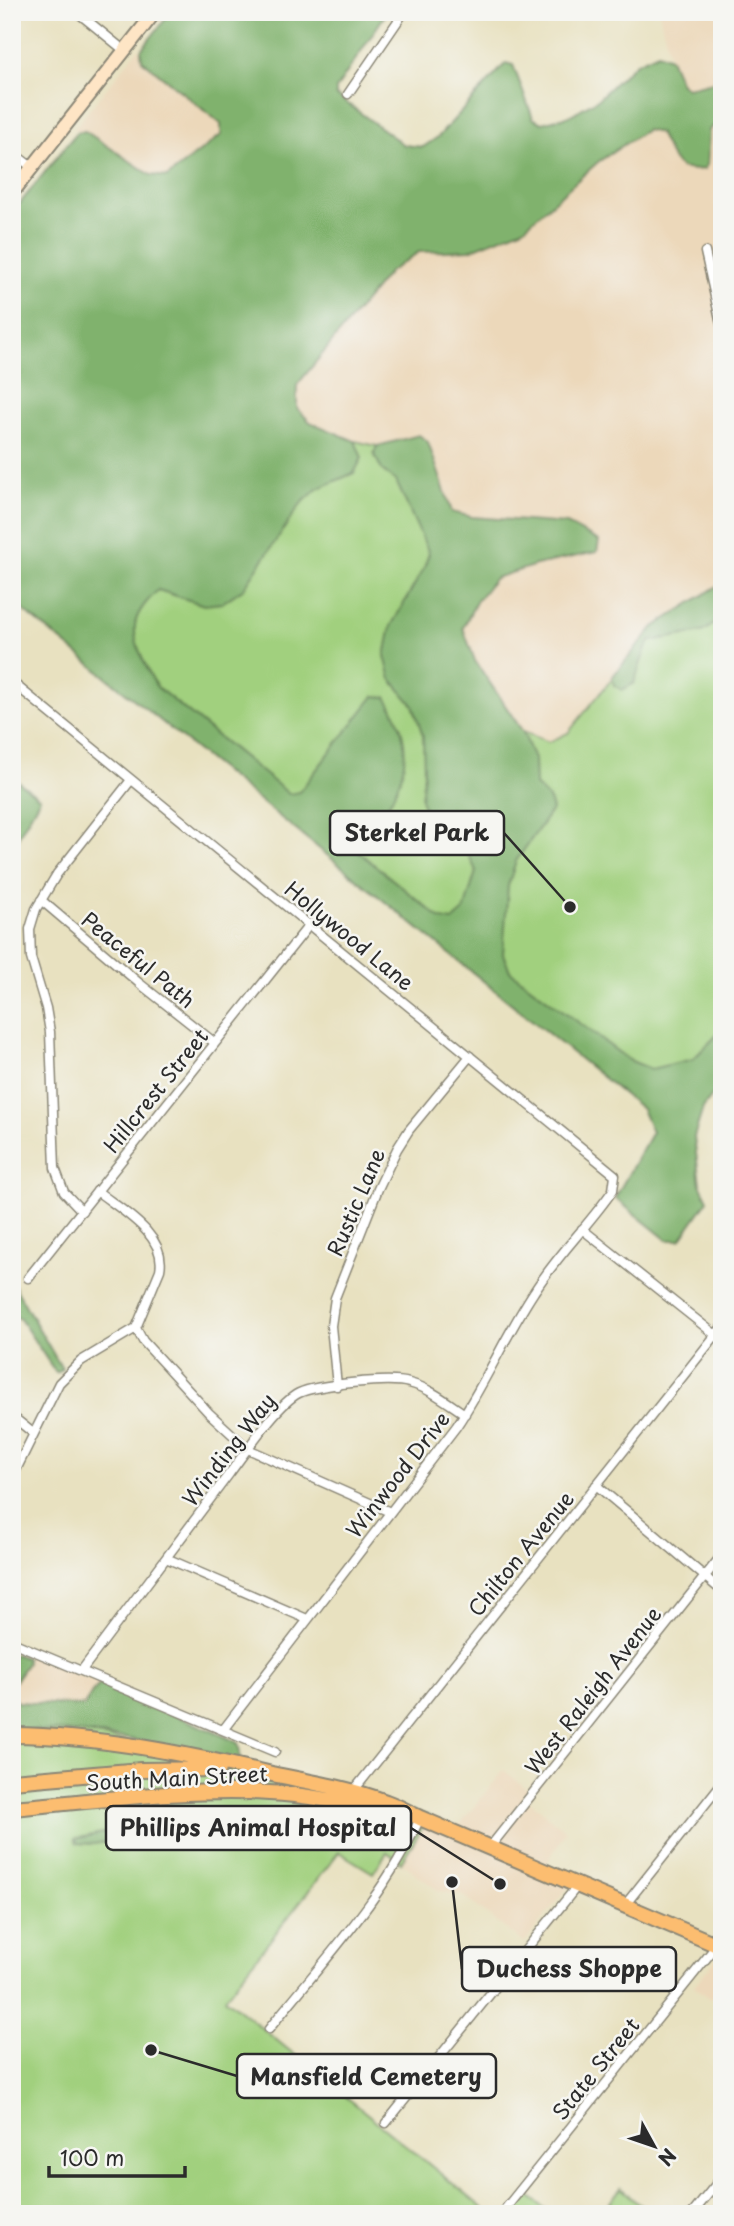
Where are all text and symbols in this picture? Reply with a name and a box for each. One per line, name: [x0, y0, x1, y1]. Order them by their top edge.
callout: Sterkel Park: [330, 811, 504, 855]
text: Sterkel Park: [345, 814, 490, 849]
street label: Hollywood Lane: [278, 873, 422, 997]
street label: Peaceful Path: [75, 903, 203, 1015]
street label: Hillcrest Street: [95, 1021, 215, 1159]
street label: Rustic Lane: [318, 1143, 392, 1261]
street label: Winding Way: [173, 1385, 283, 1513]
street label: Winwood Drive: [337, 1404, 457, 1544]
street label: Chilton Avenue: [459, 1483, 581, 1623]
street label: West Raleigh Avenue: [516, 1599, 668, 1781]
street label: South Main Street: [86, 1756, 268, 1798]
callout: Phillips Animal Hospital: [106, 1806, 411, 1850]
text: Phillips Animal Hospital: [120, 1809, 396, 1844]
callout: Duchess Shoppe: [462, 1947, 676, 1991]
text: Duchess Shoppe: [476, 1950, 662, 1985]
street label: State Street: [544, 2010, 646, 2126]
callout: Mansfield Cemetery: [237, 2054, 496, 2098]
text: Mansfield Cemetery: [250, 2058, 482, 2093]
north arrow: [618, 2110, 688, 2180]
scale bar: [49, 2135, 186, 2179]
text: 100 m: [60, 2141, 124, 2173]
text: N: [652, 2143, 683, 2172]

